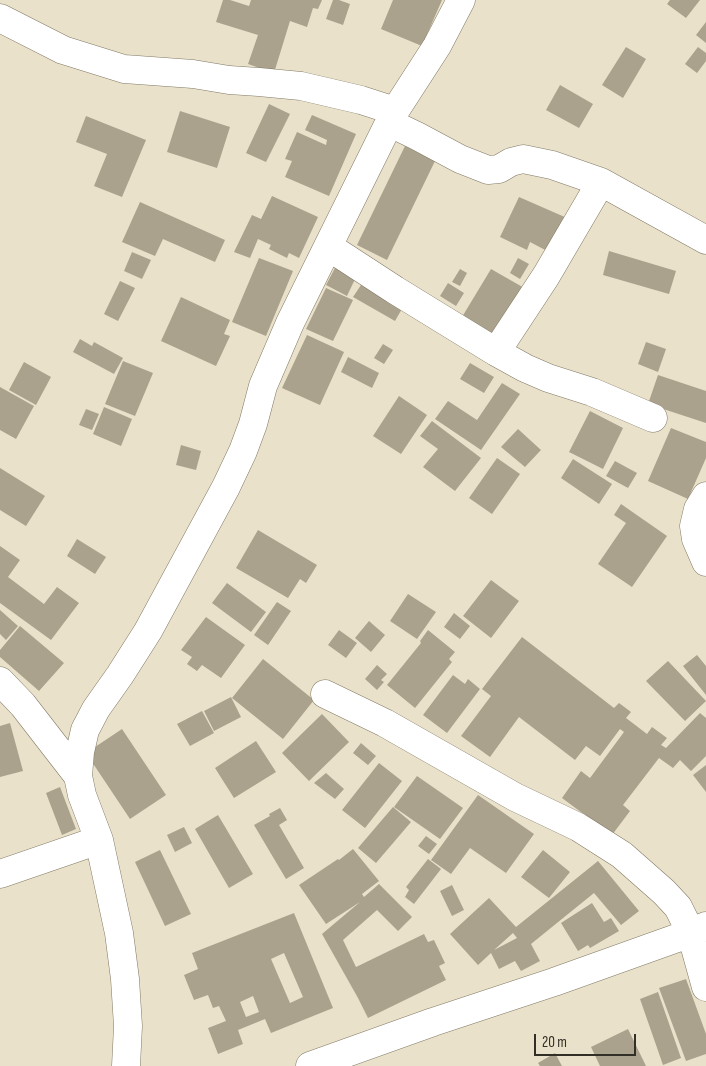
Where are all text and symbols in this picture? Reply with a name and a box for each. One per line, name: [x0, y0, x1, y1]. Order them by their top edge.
scale bar: [536, 1024, 638, 1056]
text: 20 m: [542, 1033, 567, 1052]

